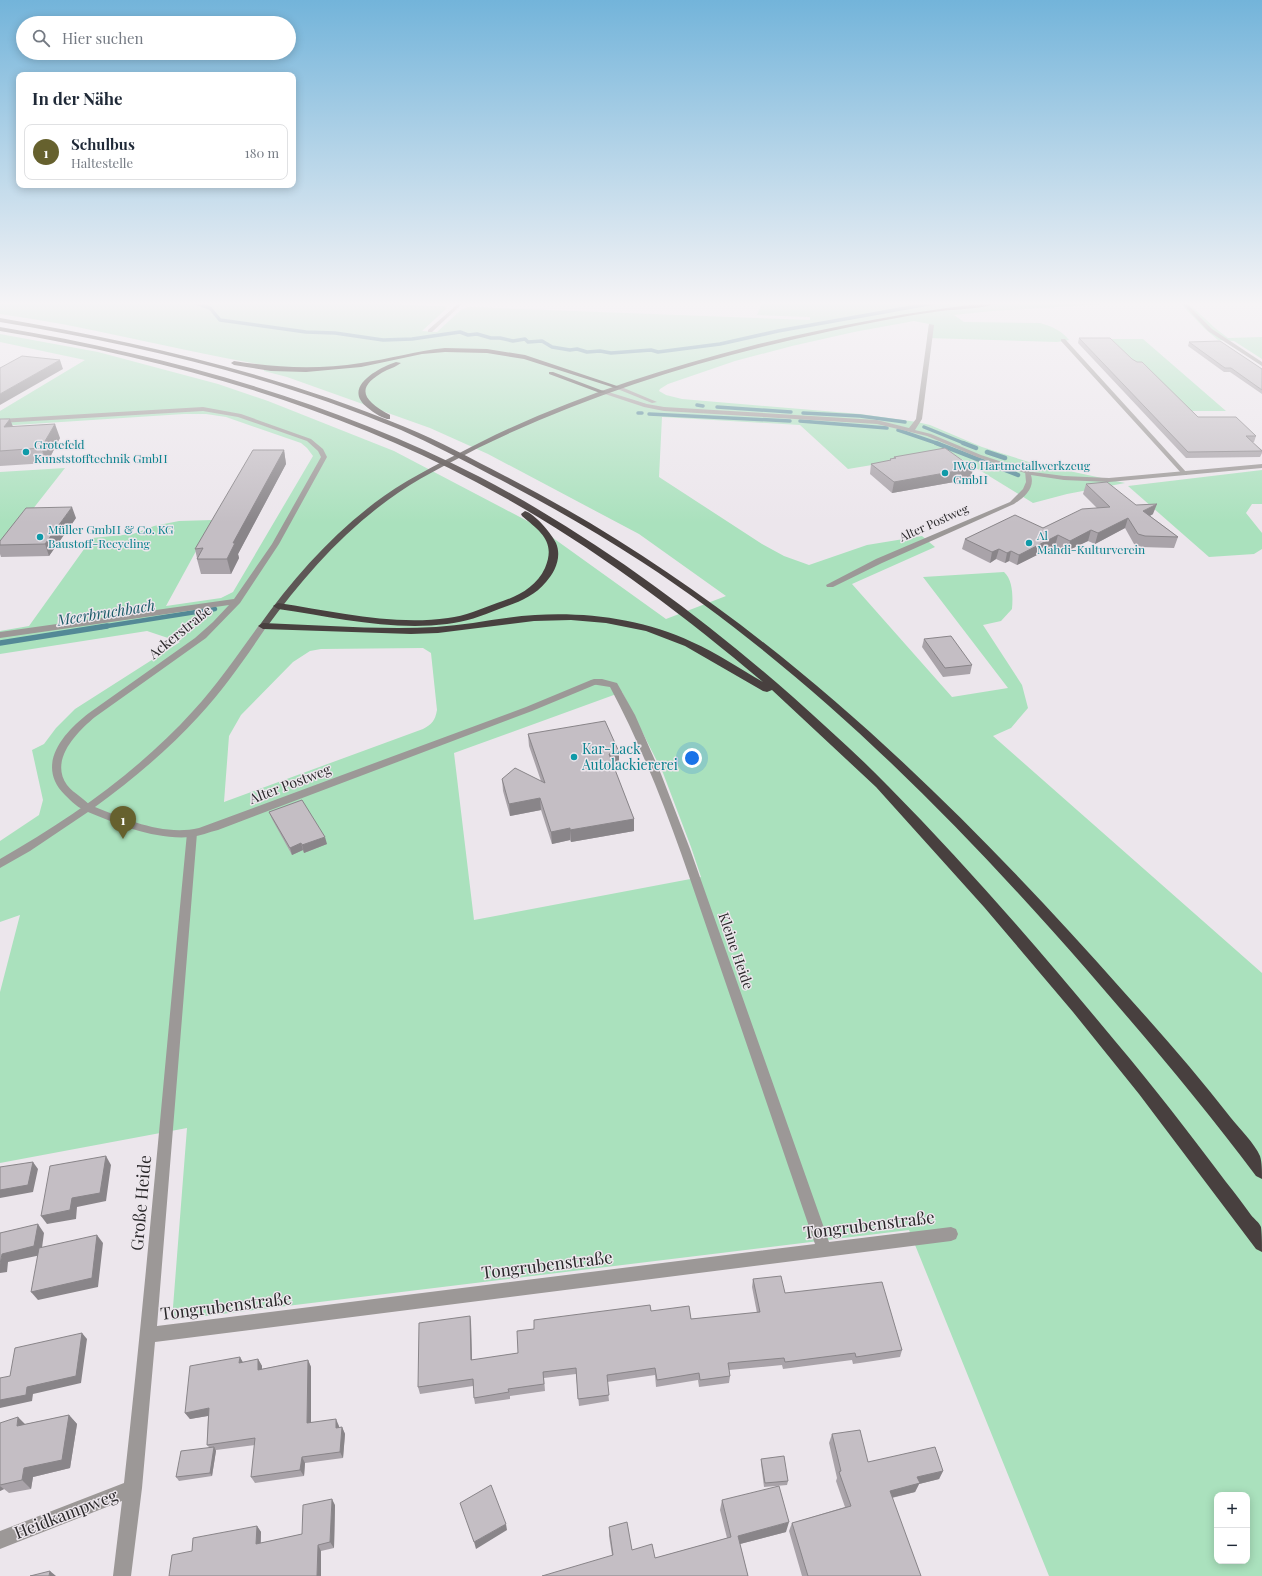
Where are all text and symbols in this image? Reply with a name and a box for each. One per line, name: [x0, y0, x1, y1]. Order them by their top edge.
search box: [16, 16, 296, 60]
icon: search: [30, 27, 52, 49]
text: Hier suchen: [62, 28, 144, 48]
text: In der Nähe: [32, 87, 123, 109]
text: Schulbus: [71, 134, 135, 154]
text: 1: [44, 144, 48, 161]
text: 180 m: [245, 144, 279, 161]
text: Haltestelle: [71, 154, 133, 171]
place label: Grotefeld Kunststofftechnik GmbH: [34, 436, 168, 466]
marker: Grotefeld Kunststofftechnik GmbH: [21, 447, 31, 457]
place label: IWO Hartmetallwerkzeug GmbH: [953, 457, 1091, 487]
marker: IWO Hartmetallwerkzeug GmbH: [940, 468, 950, 478]
street label: Alter Postweg: [896, 499, 971, 545]
place label: Müller GmbH & Co. KG Baustoff-Recycling: [48, 521, 174, 551]
place label: Al Mahdi-Kulturverein: [1036, 527, 1145, 557]
marker: Müller GmbH & Co. KG Baustoff-Recycling: [35, 532, 45, 542]
marker: Al Mahdi-Kulturverein: [1024, 538, 1034, 548]
water label: Meerbruchbach: [55, 594, 156, 630]
street label: Ackerstraße: [143, 600, 215, 664]
place label: Kar-Lack Autolackiererei: [581, 739, 678, 774]
your location: [682, 748, 702, 768]
marker: Kar-Lack Autolackiererei: [569, 752, 579, 762]
street label: Alter Postweg: [245, 759, 334, 808]
pin: 1: [110, 806, 136, 839]
street label: Kleine Heide: [714, 910, 758, 992]
street label: Große Heide: [125, 1154, 155, 1252]
street label: Tongrubenstraße: [802, 1205, 936, 1243]
street label: Tongrubenstraße: [480, 1245, 614, 1283]
street label: Tongrubenstraße: [159, 1286, 293, 1324]
street label: Heidkampweg: [11, 1483, 121, 1543]
map controls: [1214, 1492, 1250, 1564]
button: +: [1214, 1492, 1250, 1528]
button: −: [1214, 1528, 1250, 1564]

